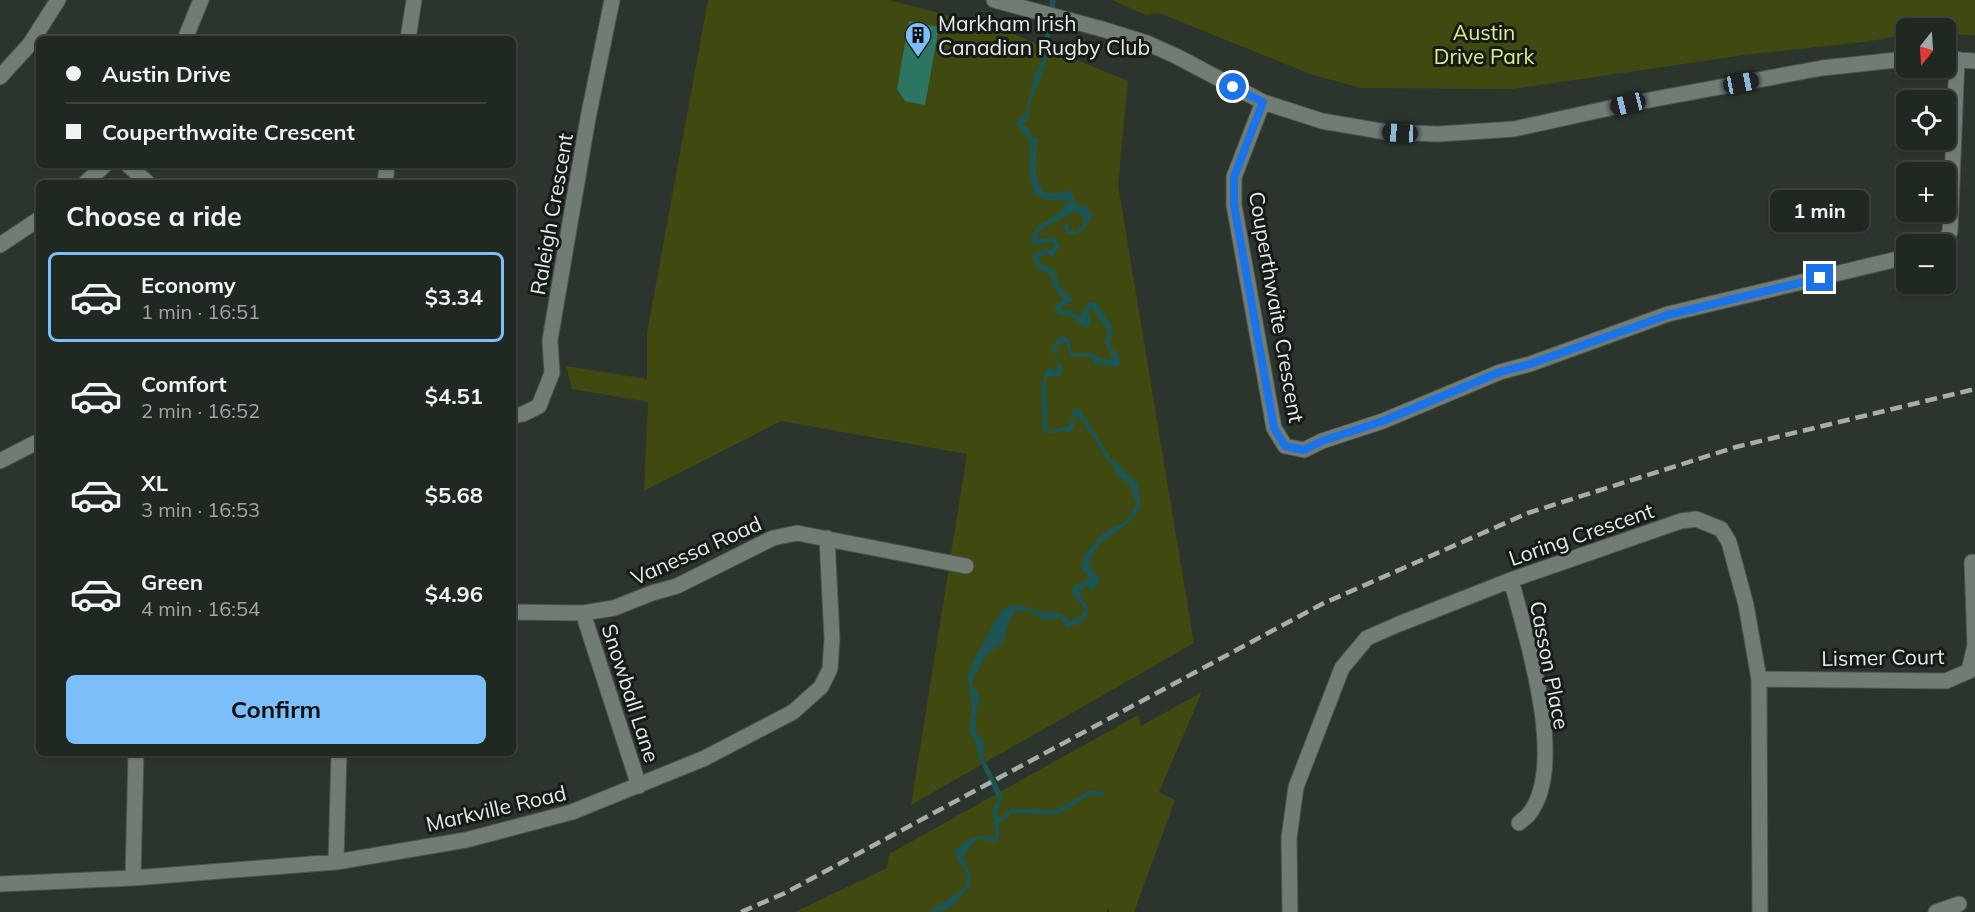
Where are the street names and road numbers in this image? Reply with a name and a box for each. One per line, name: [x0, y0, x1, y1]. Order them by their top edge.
street label: Raleigh Crescent: [524, 131, 578, 297]
street label: Couperthwaite Crescent: [1244, 189, 1310, 425]
street label: Loring Crescent: [1505, 497, 1657, 571]
street label: Vanessa Road: [627, 510, 765, 590]
street label: Casson Place: [1525, 599, 1575, 731]
street label: Snowball Lane: [596, 621, 666, 765]
street label: Lismer Court: [1821, 643, 1945, 671]
street label: Markville Road: [423, 779, 569, 837]

